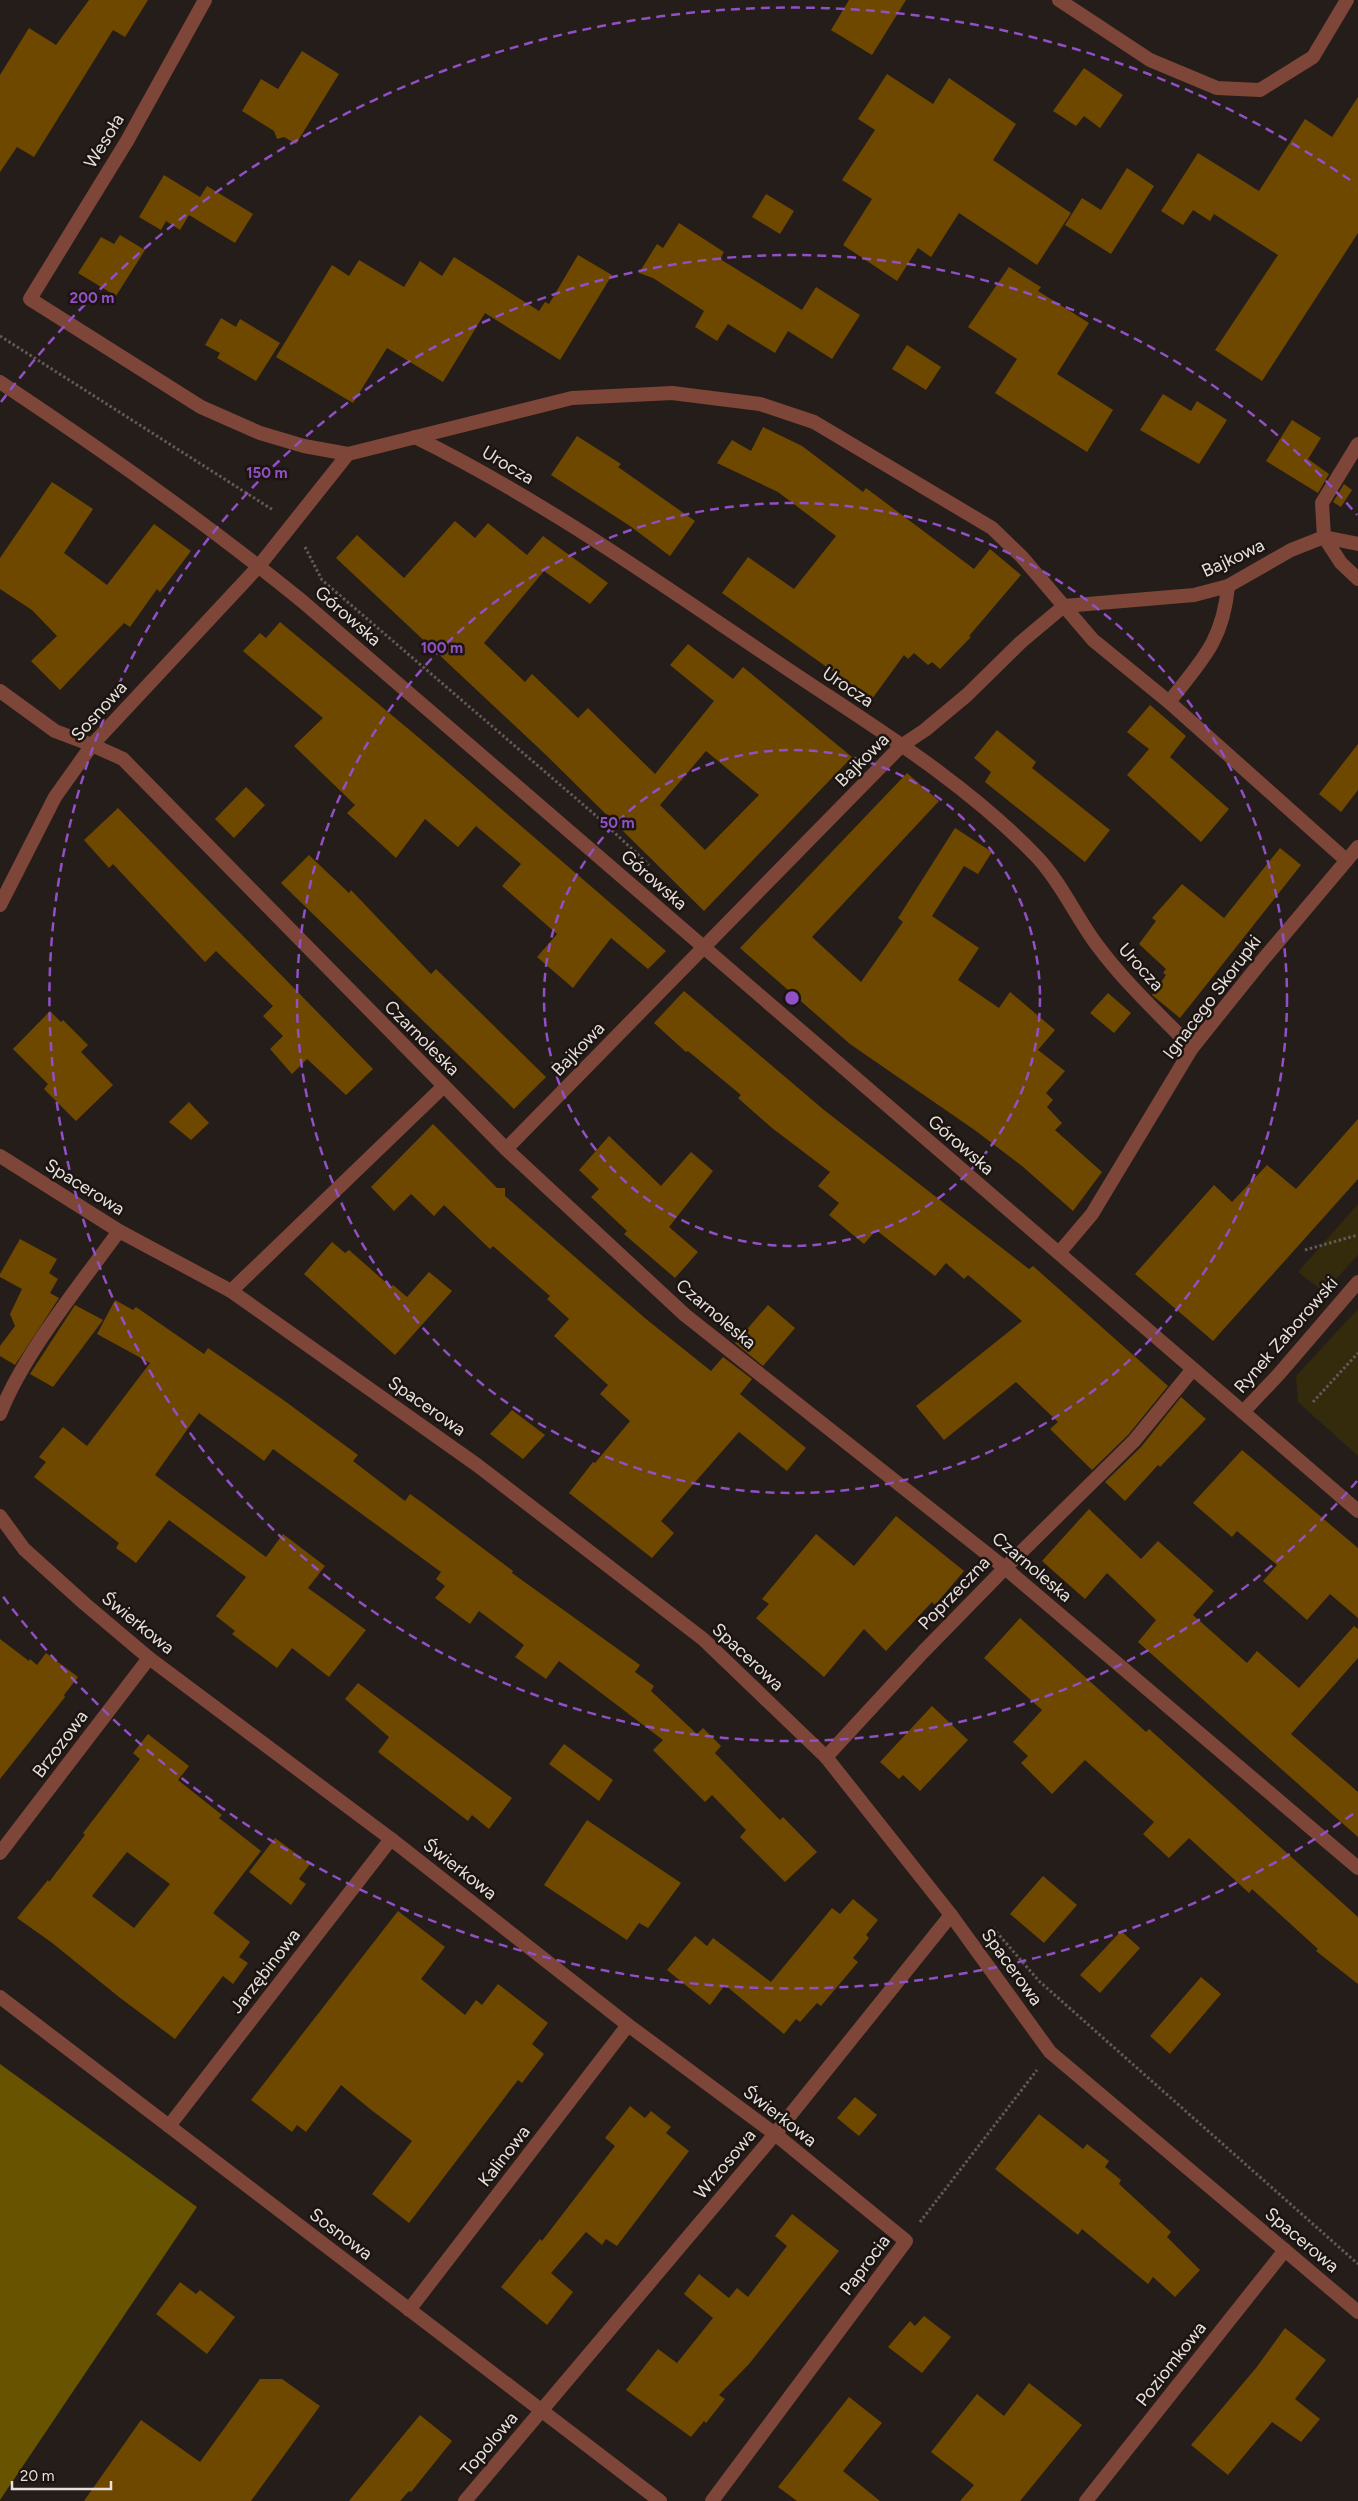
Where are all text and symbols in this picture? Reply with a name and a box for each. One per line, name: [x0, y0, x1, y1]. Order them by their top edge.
street label: Wesoła: [79, 110, 129, 172]
text: 200 m: [70, 289, 114, 307]
street label: Urocza: [478, 441, 538, 489]
text: 150 m: [246, 464, 288, 482]
street label: Bajkowa: [1198, 534, 1268, 582]
street label: Górowska: [310, 581, 386, 651]
text: 100 m: [421, 639, 463, 657]
street label: Urocza: [818, 662, 878, 712]
street label: Sosnowa: [66, 676, 132, 746]
street label: Bajkowa: [831, 729, 893, 791]
text: 50 m: [599, 814, 635, 832]
street label: Górowska: [616, 845, 692, 915]
street label: Ignacego Skorupki: [1158, 931, 1266, 1063]
street label: Urocza: [1114, 938, 1168, 996]
centre of rings: [783, 989, 801, 1007]
street label: Czarnoleska: [380, 996, 464, 1080]
street label: Bajkowa: [547, 1017, 609, 1081]
street label: Górowska: [923, 1110, 999, 1180]
street label: Spacerowa: [41, 1154, 129, 1220]
street label: Rynek Zaborowski: [1229, 1272, 1343, 1398]
street label: Czarnoleska: [672, 1274, 760, 1354]
street label: Spacerowa: [384, 1371, 470, 1441]
street label: Czarnoleska: [988, 1527, 1076, 1607]
street label: Poprzeczna: [913, 1552, 995, 1634]
street label: Świerkowa: [97, 1587, 179, 1659]
street label: Spacerowa: [708, 1618, 788, 1696]
street label: Brzozowa: [28, 1706, 92, 1782]
street label: Świerkowa: [419, 1834, 501, 1904]
street label: Jarzębinowa: [225, 1924, 305, 2018]
street label: Spacerowa: [977, 1924, 1047, 2010]
street label: Świerkowa: [739, 2081, 821, 2151]
street label: Kalinowa: [473, 2121, 535, 2191]
street label: Wrzosowa: [689, 2125, 761, 2203]
street label: Sosnowa: [305, 2203, 377, 2265]
street label: Spacerowa: [1261, 2203, 1343, 2277]
street label: Paprocia: [835, 2231, 895, 2299]
street label: Poziomkowa: [1131, 2317, 1211, 2411]
street label: Topolowa: [456, 2407, 522, 2481]
scale bar: [12, 2458, 111, 2490]
text: 20 m: [20, 2467, 54, 2485]

